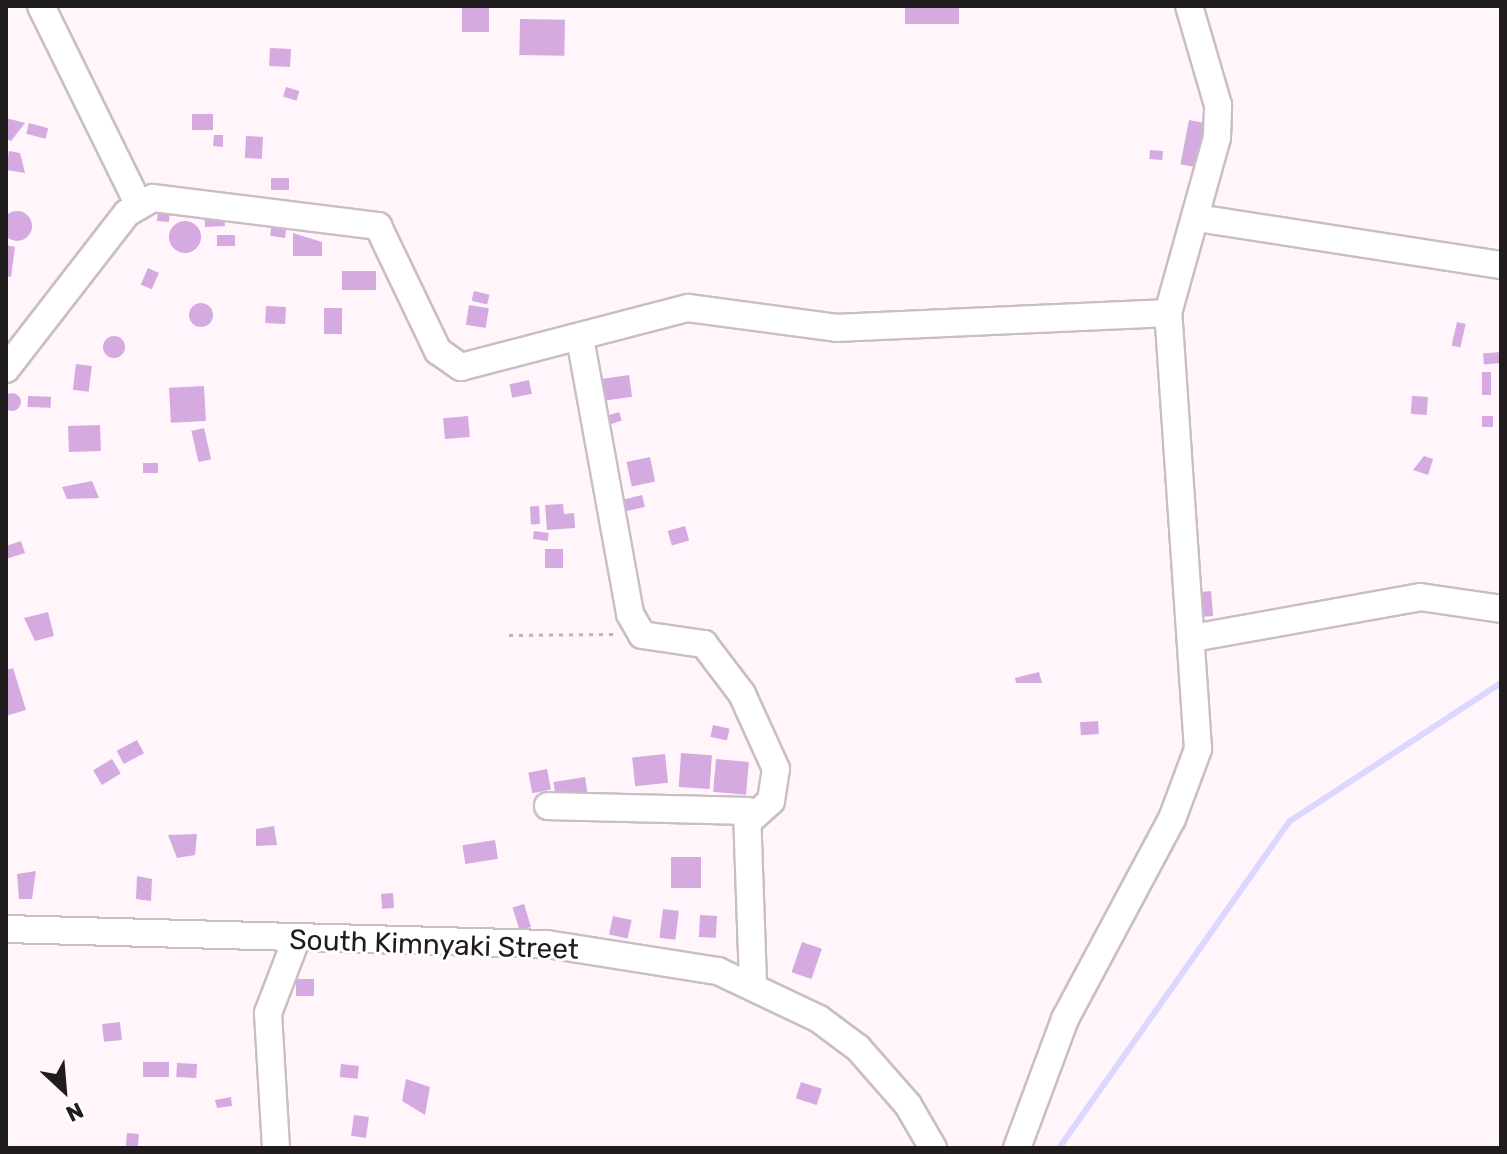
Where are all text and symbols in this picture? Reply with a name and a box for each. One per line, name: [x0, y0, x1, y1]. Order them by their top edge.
street label: South Kimnyaki Street: [289, 923, 579, 967]
north arrow: [24, 1050, 104, 1130]
text: N: [62, 1096, 88, 1128]

